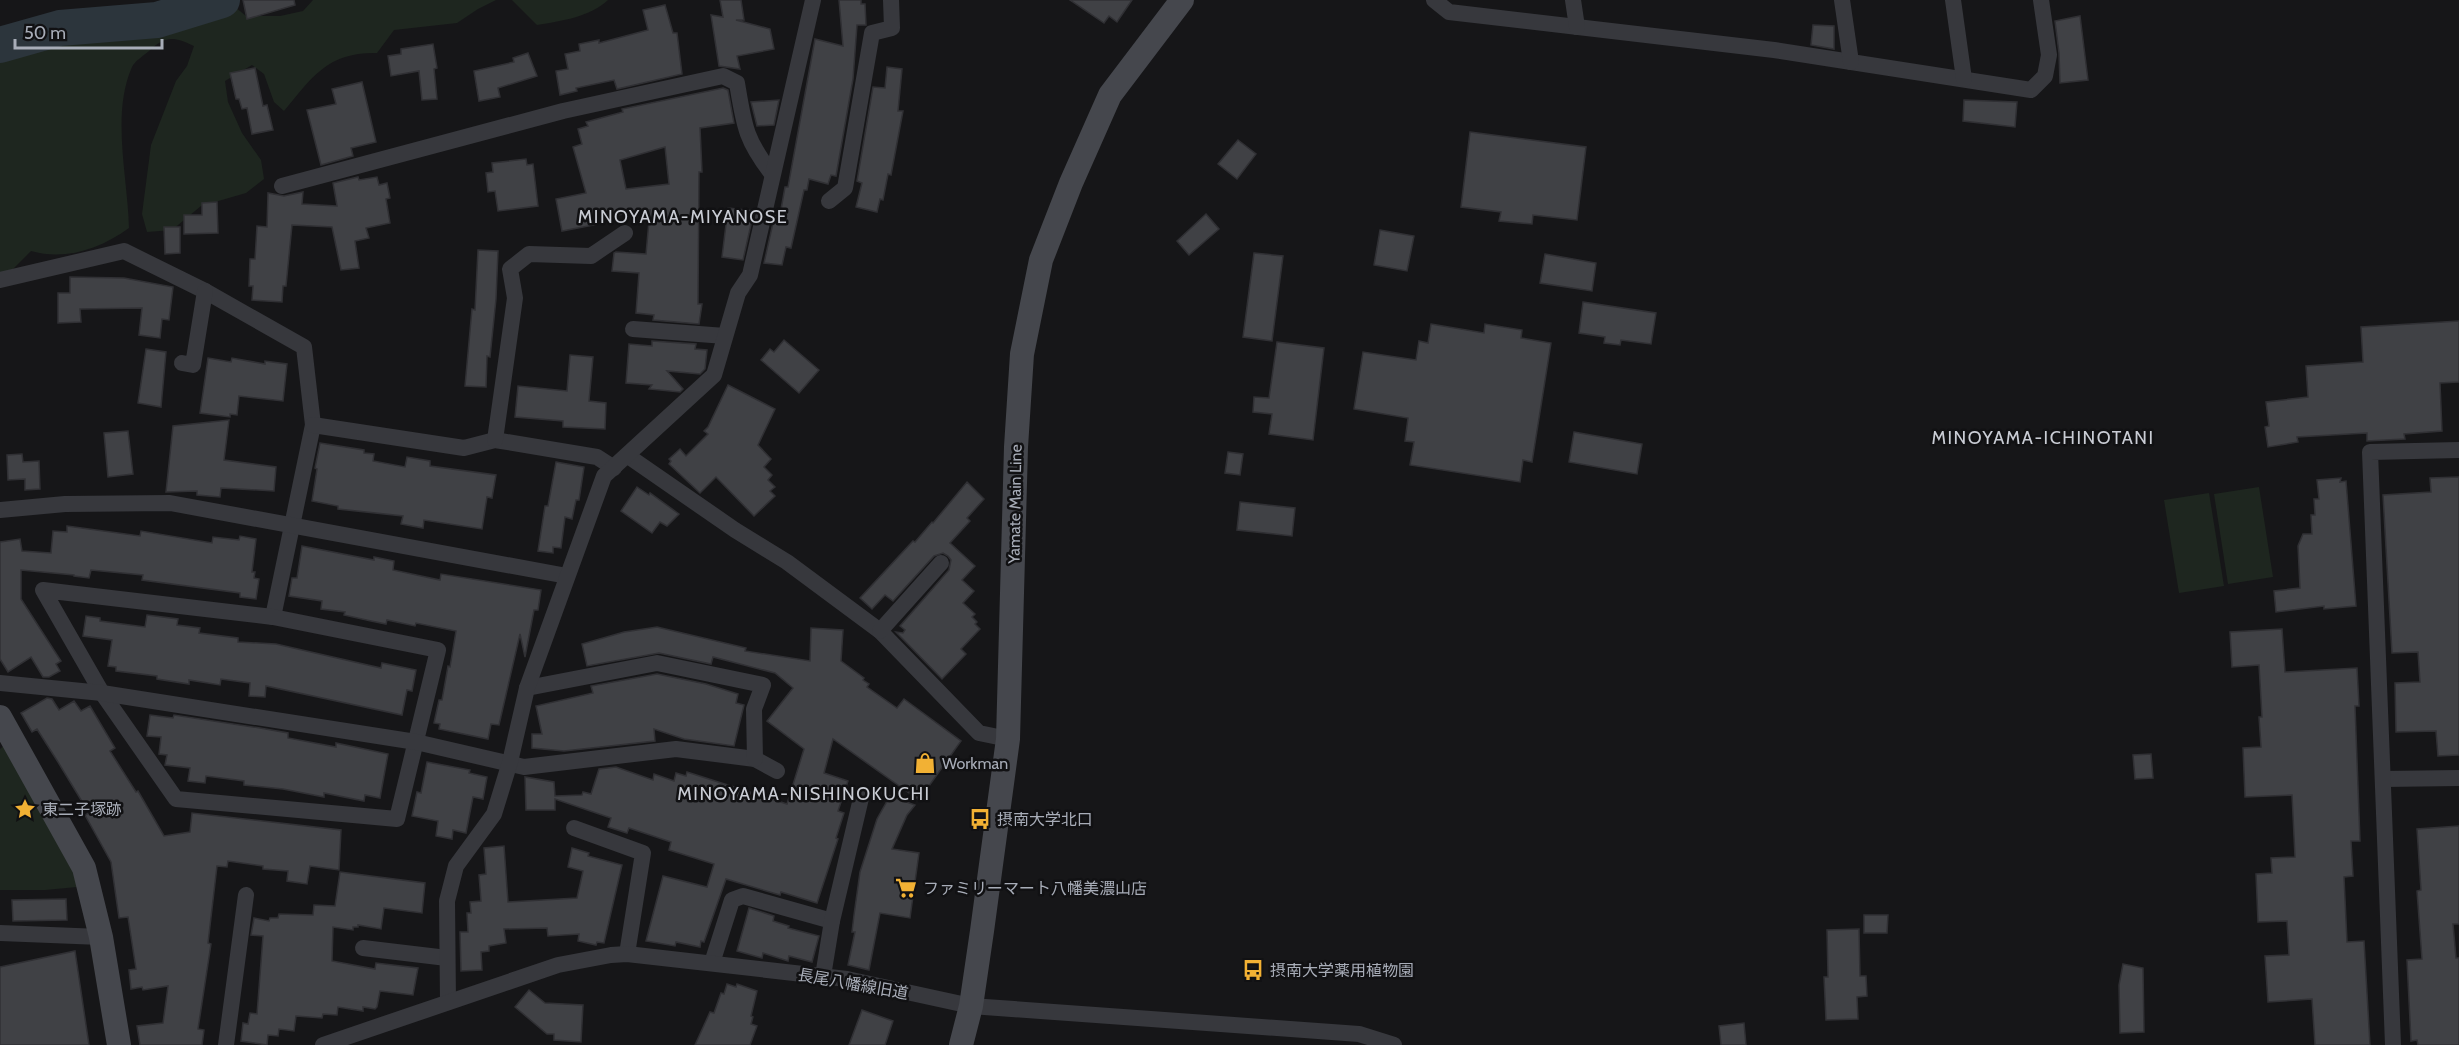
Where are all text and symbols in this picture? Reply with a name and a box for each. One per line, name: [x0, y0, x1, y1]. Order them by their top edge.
scale bar: [15, 12, 162, 50]
text: 50 m: [24, 22, 66, 44]
district label: MINOYAMA-MIYANOSE: [578, 206, 788, 228]
district label: MINOYAMA-ICHINOTANI: [1931, 427, 2155, 449]
street label: Yamate Main Line: [1004, 444, 1026, 565]
shop icon: Workman: [913, 751, 937, 775]
place label: Workman: [942, 754, 1008, 773]
district label: MINOYAMA-NISHINOKUCHI: [677, 783, 931, 805]
place icon: 東二子塚跡: [13, 797, 37, 821]
place label: 東二子塚跡: [42, 800, 122, 819]
bus stop icon: 摂南大学北口: [968, 807, 992, 831]
place label: 摂南大学北口: [997, 810, 1093, 829]
supermarket icon: ファミリーマート八幡美濃山店: [894, 876, 918, 900]
place label: ファミリーマート八幡美濃山店: [923, 879, 1147, 898]
bus stop icon: 摂南大学薬用植物園: [1241, 958, 1265, 982]
place label: 摂南大学薬用植物園: [1270, 961, 1414, 980]
street label: 長尾八幡線旧道: [796, 965, 910, 1003]

